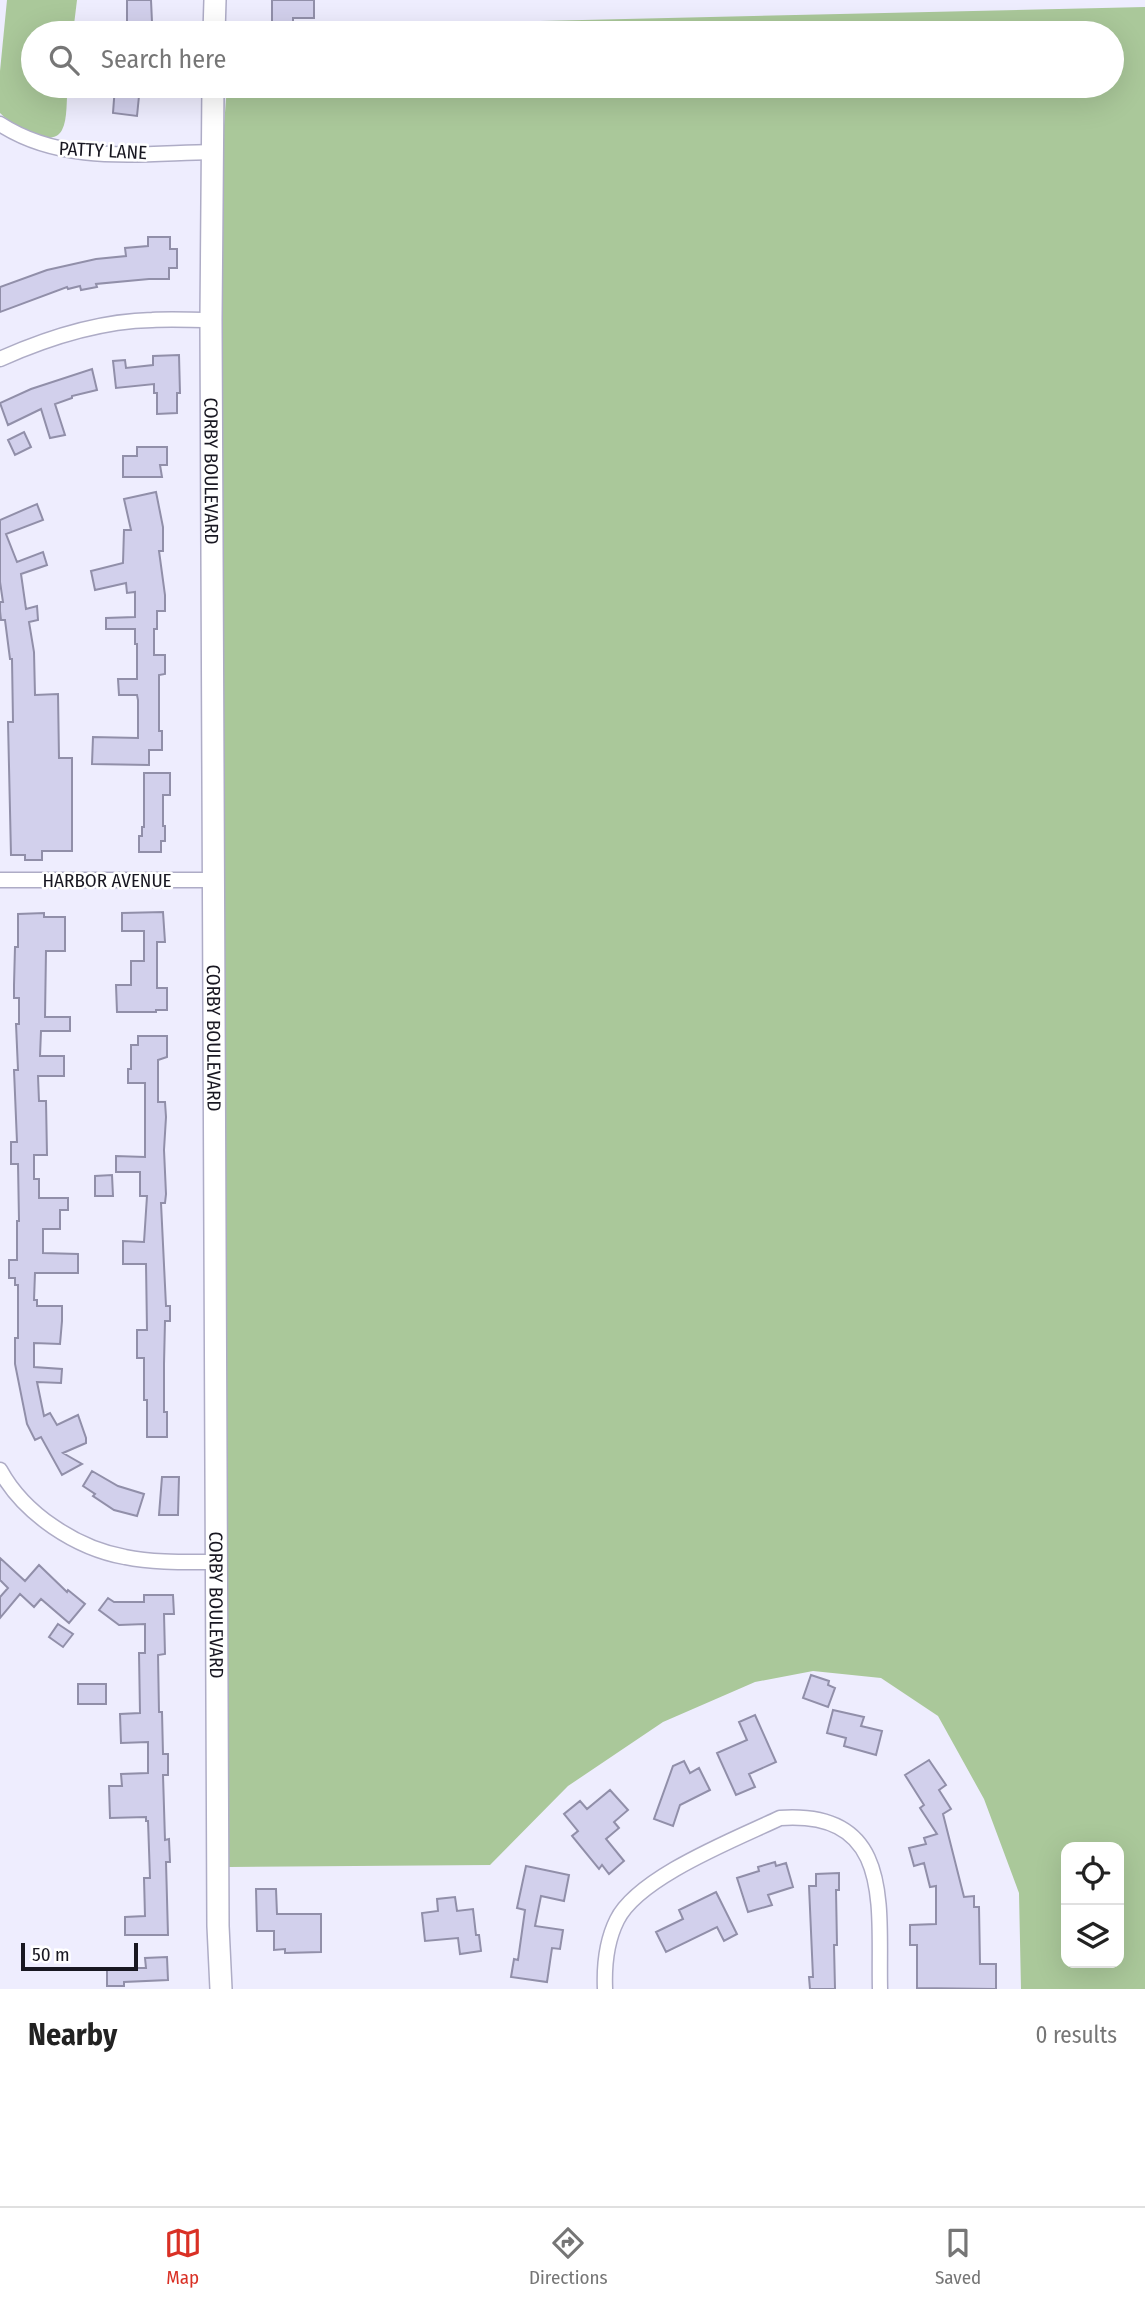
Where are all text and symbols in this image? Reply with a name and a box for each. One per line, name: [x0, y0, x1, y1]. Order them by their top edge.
search box: [21, 21, 1124, 98]
icon: search: [45, 41, 83, 79]
text: Search here: [101, 44, 226, 75]
street label: PATTY LANE: [58, 137, 148, 164]
street label: CORBY BOULEVARD: [199, 397, 223, 545]
street label: HARBOR AVENUE: [43, 869, 172, 892]
street label: CORBY BOULEVARD: [202, 964, 225, 1112]
street label: CORBY BOULEVARD: [204, 1531, 228, 1679]
map controls: [1061, 1842, 1124, 1968]
button: locate: [1061, 1842, 1124, 1905]
button: layers: [1061, 1905, 1124, 1968]
scale bar: [21, 1940, 138, 1972]
text: 50 m: [32, 1943, 70, 1966]
text: Nearby: [28, 2017, 117, 2053]
text: 0 results: [1036, 2021, 1117, 2049]
tab: Map: [164, 2224, 202, 2289]
tab: Directions: [529, 2224, 608, 2289]
tab: Saved: [935, 2224, 981, 2289]

